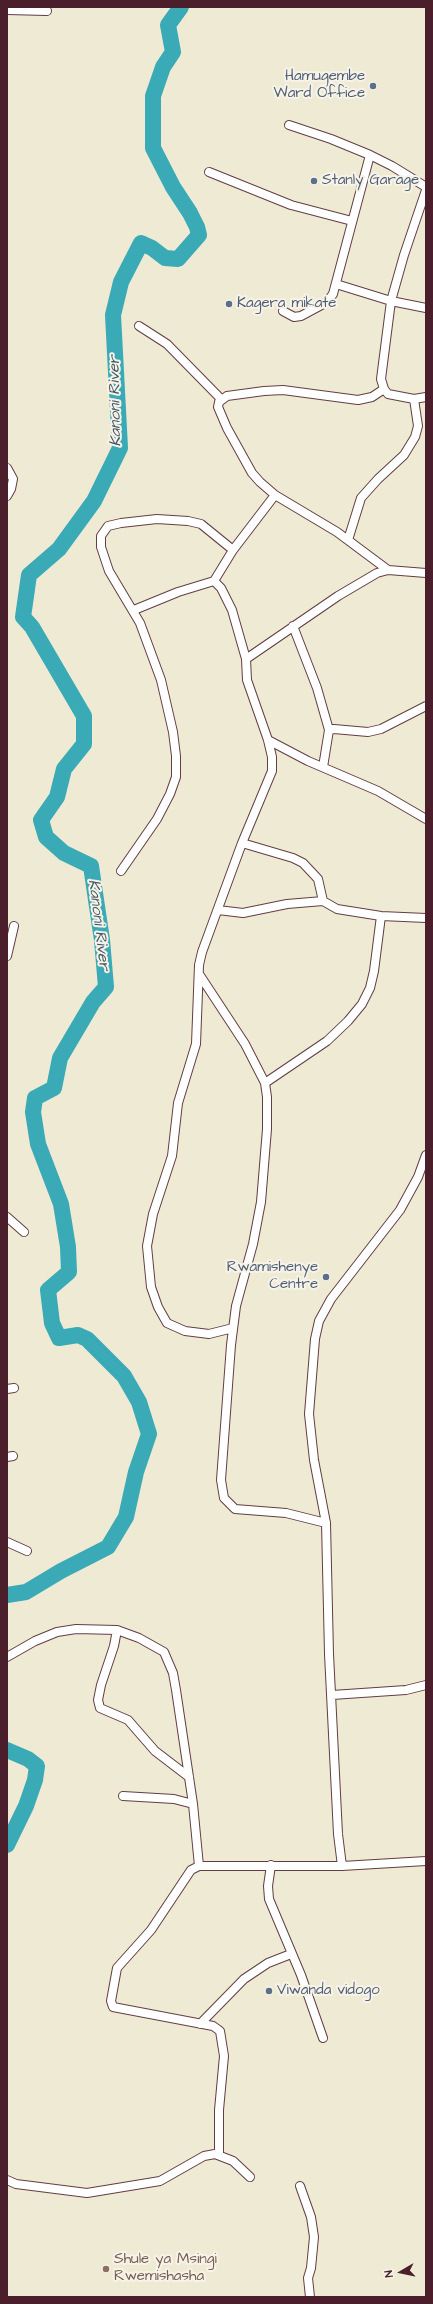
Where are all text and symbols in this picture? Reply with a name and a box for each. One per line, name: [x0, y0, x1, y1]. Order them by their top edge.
place label: Hamugembe Ward Office: [274, 68, 365, 103]
marker: Hamugembe Ward Office: [368, 81, 378, 91]
place label: Stanly Garage: [322, 172, 419, 190]
marker: Stanly Garage: [309, 176, 319, 186]
place label: Kagera mikate: [237, 295, 336, 313]
marker: Kagera mikate: [224, 299, 234, 309]
water label: Kanoni River: [106, 355, 126, 447]
water label: Kanoni River: [83, 879, 113, 971]
place label: Rwamishenye Centre: [227, 1259, 318, 1294]
marker: Rwamishenye Centre: [321, 1272, 331, 1282]
place label: Viwanda vidogo: [277, 1982, 380, 2000]
marker: Viwanda vidogo: [264, 1986, 274, 1996]
place label: Shule ya Msingi Rwemishasha: [114, 2251, 217, 2286]
north arrow: [381, 2252, 421, 2292]
marker: Shule ya Msingi Rwemishasha: [101, 2264, 111, 2274]
text: N: [381, 2269, 397, 2279]

